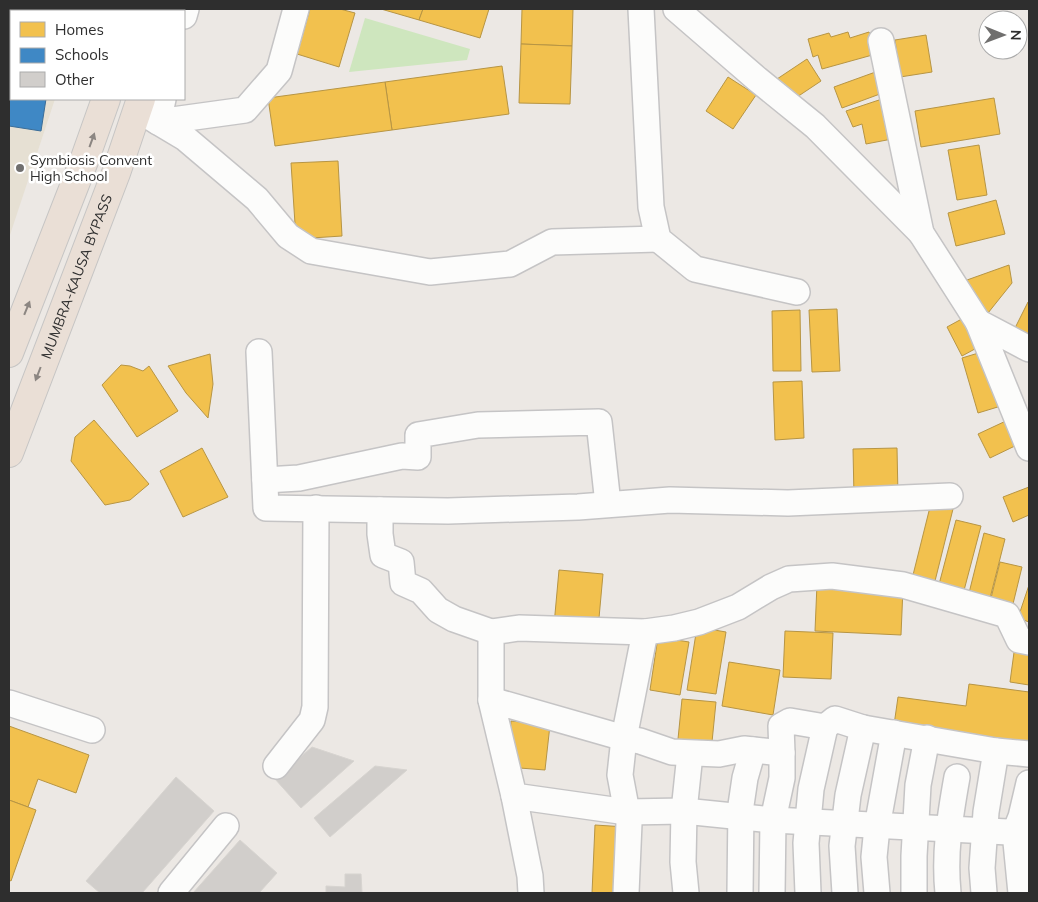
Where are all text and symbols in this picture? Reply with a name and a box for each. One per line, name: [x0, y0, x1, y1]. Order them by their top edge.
legend: [10, 10, 185, 100]
north arrow: [978, 10, 1028, 60]
text: Homes: [55, 20, 104, 39]
text: N: [1007, 30, 1025, 41]
text: Schools: [55, 45, 109, 64]
text: Other: [55, 70, 95, 89]
one-way arrow: [88, 132, 96, 147]
place label: Symbiosis Convent High School: [30, 151, 152, 185]
marker: Symbiosis Convent High School: [14, 162, 26, 174]
street label: MUMBRA-KAUSA BYPASS: [37, 191, 116, 361]
one-way arrow: [23, 300, 31, 315]
one-way arrow: [34, 367, 42, 382]

